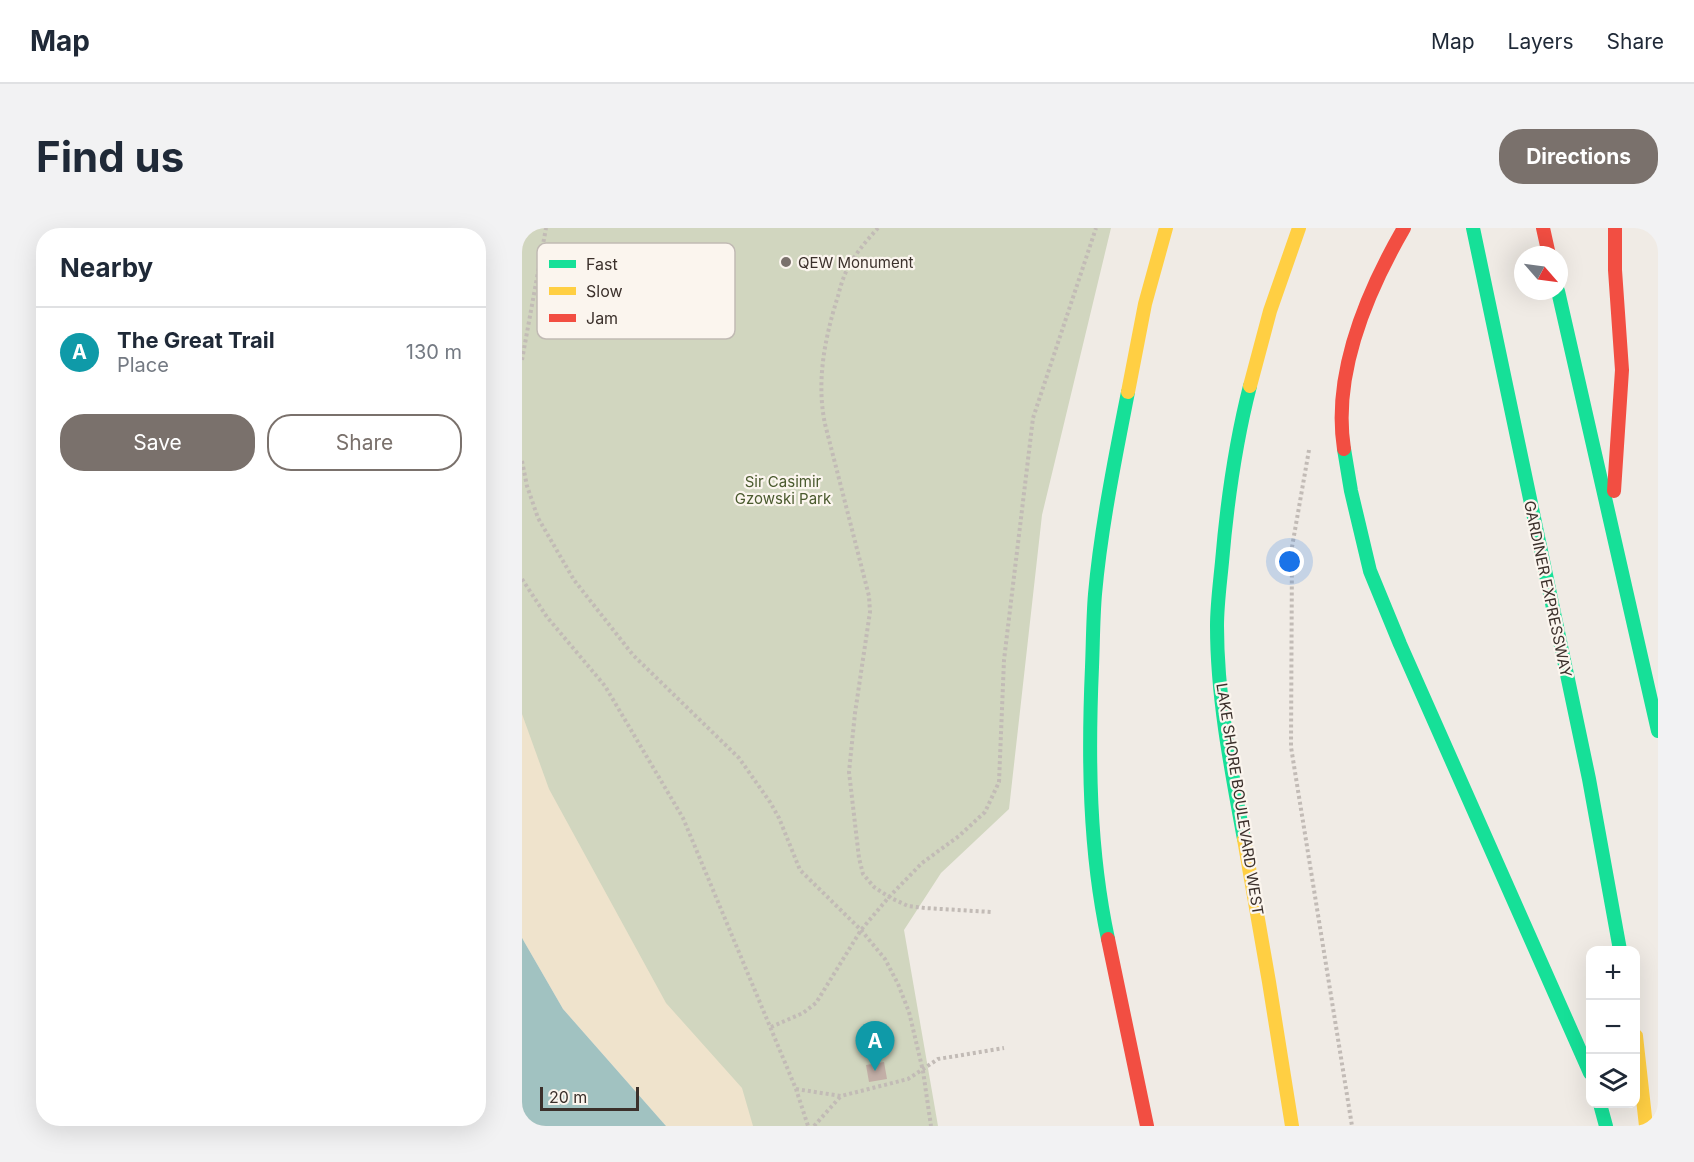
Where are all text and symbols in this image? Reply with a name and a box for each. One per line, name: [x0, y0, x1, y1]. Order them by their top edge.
text: Map: [30, 24, 90, 58]
text: Map: [1431, 29, 1475, 54]
text: Layers: [1508, 29, 1574, 54]
text: Share: [1607, 29, 1664, 54]
button: Directions: [1499, 129, 1658, 184]
text: Find us: [36, 131, 184, 182]
legend: [537, 243, 735, 339]
north arrow: [1514, 246, 1568, 300]
text: Nearby: [60, 252, 153, 283]
place label: QEW Monument: [798, 253, 914, 272]
text: Fast: [586, 254, 618, 274]
marker: QEW Monument: [779, 255, 793, 269]
text: Slow: [586, 281, 623, 301]
text: Jam: [586, 308, 618, 328]
text: The Great Trail: [117, 327, 275, 353]
text: A: [72, 340, 87, 364]
text: 130 m: [406, 340, 462, 364]
text: Place: [117, 353, 169, 377]
button: Save: [60, 414, 255, 471]
button: Share: [267, 414, 462, 471]
park label: Sir Casimir Gzowski Park: [735, 472, 832, 508]
street label: GARDINER EXPRESSWAY: [1520, 499, 1576, 679]
your location: [1275, 547, 1304, 576]
street label: LAKE SHORE BOULEVARD WEST: [1212, 682, 1268, 916]
map controls: [1586, 946, 1640, 1108]
button: +: [1586, 946, 1640, 1000]
button: −: [1586, 1000, 1640, 1054]
pin: A: [856, 1022, 894, 1071]
button: layers: [1586, 1054, 1640, 1108]
scale bar: [540, 1084, 639, 1112]
text: 20 m: [549, 1087, 587, 1107]

